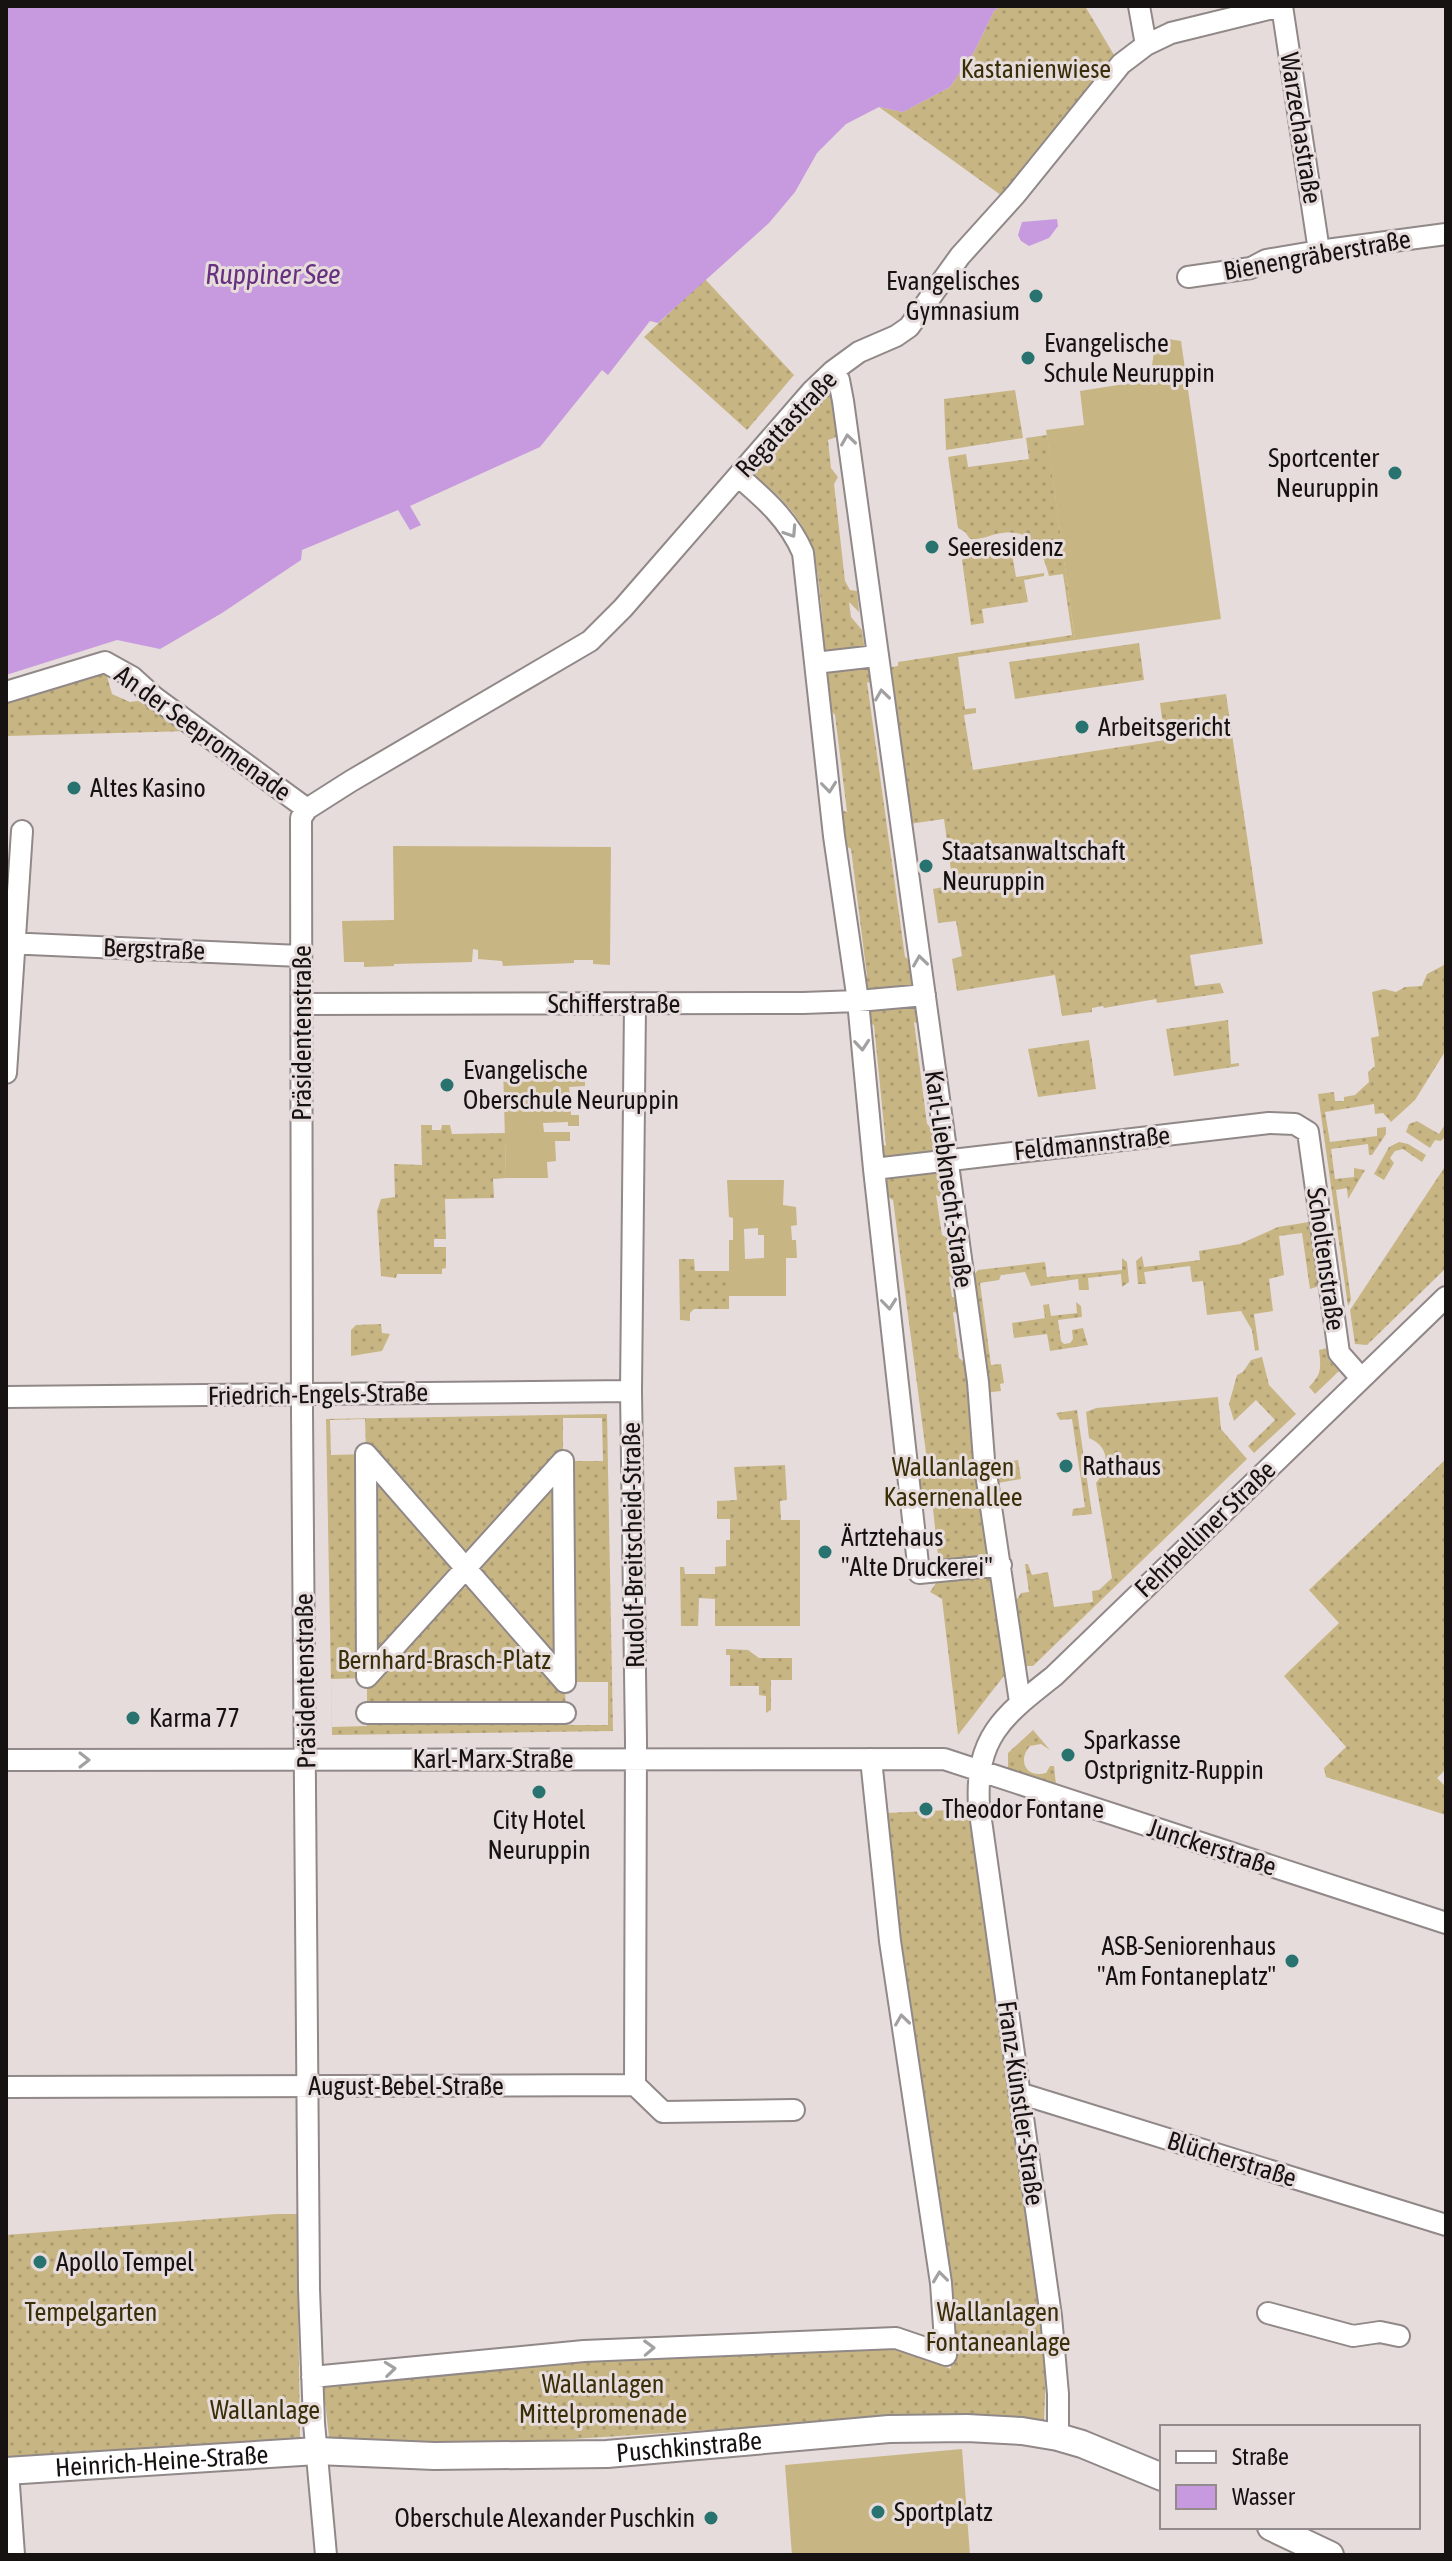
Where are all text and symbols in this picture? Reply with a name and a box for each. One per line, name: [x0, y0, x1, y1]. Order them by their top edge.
street label: Warzechastraße: [1274, 50, 1328, 206]
park label: Kastanienwiese: [961, 54, 1111, 84]
street label: Bienengräberstraße: [1221, 224, 1413, 286]
water label: Ruppiner See: [205, 258, 341, 290]
place label: Evangelisches Gymnasium: [886, 266, 1020, 326]
marker: Evangelisches Gymnasium: [1027, 287, 1045, 305]
place label: Evangelische Schule Neuruppin: [1044, 328, 1215, 388]
marker: Evangelische Schule Neuruppin: [1019, 349, 1037, 367]
street label: Regattastraße: [729, 365, 843, 483]
one-way arrow: [840, 433, 857, 447]
place label: Sportcenter Neuruppin: [1268, 443, 1379, 503]
marker: Sportcenter Neuruppin: [1386, 464, 1404, 482]
one-way arrow: [782, 523, 797, 538]
place label: Seeresidenz: [948, 532, 1063, 562]
marker: Seeresidenz: [923, 538, 941, 556]
street label: An der Seepromenade: [109, 659, 297, 807]
one-way arrow: [874, 688, 891, 702]
place label: Arbeitsgericht: [1098, 712, 1231, 742]
marker: Arbeitsgericht: [1073, 718, 1091, 736]
place label: Altes Kasino: [90, 773, 206, 803]
marker: Altes Kasino: [65, 779, 83, 797]
one-way arrow: [820, 781, 837, 794]
place label: Staatsanwaltschaft Neuruppin: [942, 836, 1126, 896]
marker: Staatsanwaltschaft Neuruppin: [917, 857, 935, 875]
street label: Bergstraße: [102, 932, 206, 966]
street label: Präsidentenstraße: [287, 945, 317, 1121]
one-way arrow: [912, 955, 929, 968]
street label: Schifferstraße: [548, 989, 680, 1019]
one-way arrow: [854, 1039, 871, 1052]
place label: Evangelische Oberschule Neuruppin: [463, 1055, 679, 1115]
street label: Karl-Liebknecht-Straße: [919, 1068, 979, 1290]
marker: Evangelische Oberschule Neuruppin: [438, 1076, 456, 1094]
street label: Feldmannstraße: [1013, 1120, 1171, 1166]
street label: Scholtenstraße: [1301, 1186, 1351, 1332]
one-way arrow: [880, 1297, 897, 1311]
street label: Friedrich-Engels-Straße: [208, 1377, 428, 1411]
street label: Rudolf-Breitscheid-Straße: [616, 1422, 650, 1668]
place label: Rathaus: [1082, 1451, 1161, 1481]
park label: Wallanlagen Kasernenallee: [883, 1452, 1023, 1512]
street label: Fehrbelliner Straße: [1129, 1455, 1281, 1603]
marker: Rathaus: [1057, 1457, 1075, 1475]
place label: Ärtztehaus "Alte Druckerei": [841, 1522, 993, 1582]
marker: Ärtztehaus "Alte Druckerei": [816, 1543, 834, 1561]
street label: Präsidentenstraße: [288, 1593, 322, 1769]
park label: Bernhard-Brasch-Platz: [337, 1645, 551, 1675]
place label: Karma 77: [149, 1703, 240, 1733]
marker: Karma 77: [124, 1709, 142, 1727]
place label: Sparkasse Ostprignitz-Ruppin: [1084, 1725, 1264, 1785]
street label: Karl-Marx-Straße: [412, 1744, 574, 1774]
marker: Sparkasse Ostprignitz-Ruppin: [1059, 1746, 1077, 1764]
one-way arrow: [78, 1751, 91, 1769]
marker: City Hotel Neuruppin: [530, 1783, 548, 1801]
place label: Theodor Fontane: [942, 1794, 1104, 1824]
marker: Theodor Fontane: [917, 1800, 935, 1818]
place label: City Hotel Neuruppin: [487, 1805, 591, 1865]
street label: Junckerstraße: [1144, 1812, 1280, 1882]
place label: ASB-Seniorenhaus "Am Fontaneplatz": [1097, 1931, 1276, 1991]
marker: ASB-Seniorenhaus "Am Fontaneplatz": [1283, 1952, 1301, 1970]
street label: Franz-Künstler-Straße: [992, 1999, 1050, 2207]
one-way arrow: [894, 2013, 911, 2027]
street label: August-Bebel-Straße: [308, 2071, 504, 2101]
street label: Blücherstraße: [1164, 2125, 1300, 2193]
place label: Apollo Tempel: [56, 2247, 194, 2277]
marker: Apollo Tempel: [31, 2253, 49, 2271]
one-way arrow: [931, 2271, 948, 2284]
park label: Tempelgarten: [25, 2297, 157, 2327]
park label: Wallanlagen Fontaneanlage: [926, 2297, 1070, 2357]
one-way arrow: [643, 2340, 656, 2357]
one-way arrow: [384, 2361, 397, 2378]
park label: Wallanlagen Mittelpromenade: [519, 2369, 687, 2429]
park label: Wallanlage: [210, 2395, 320, 2425]
street label: Puschkinstraße: [615, 2425, 763, 2468]
legend: [1160, 2425, 1420, 2529]
street label: Heinrich-Heine-Straße: [54, 2439, 269, 2483]
text: Straße: [1232, 2443, 1289, 2470]
text: Wasser: [1232, 2483, 1296, 2510]
place label: Sportplatz: [894, 2497, 993, 2527]
place label: Oberschule Alexander Puschkin: [395, 2503, 695, 2533]
marker: Sportplatz: [869, 2503, 887, 2521]
marker: Oberschule Alexander Puschkin: [702, 2509, 720, 2527]

